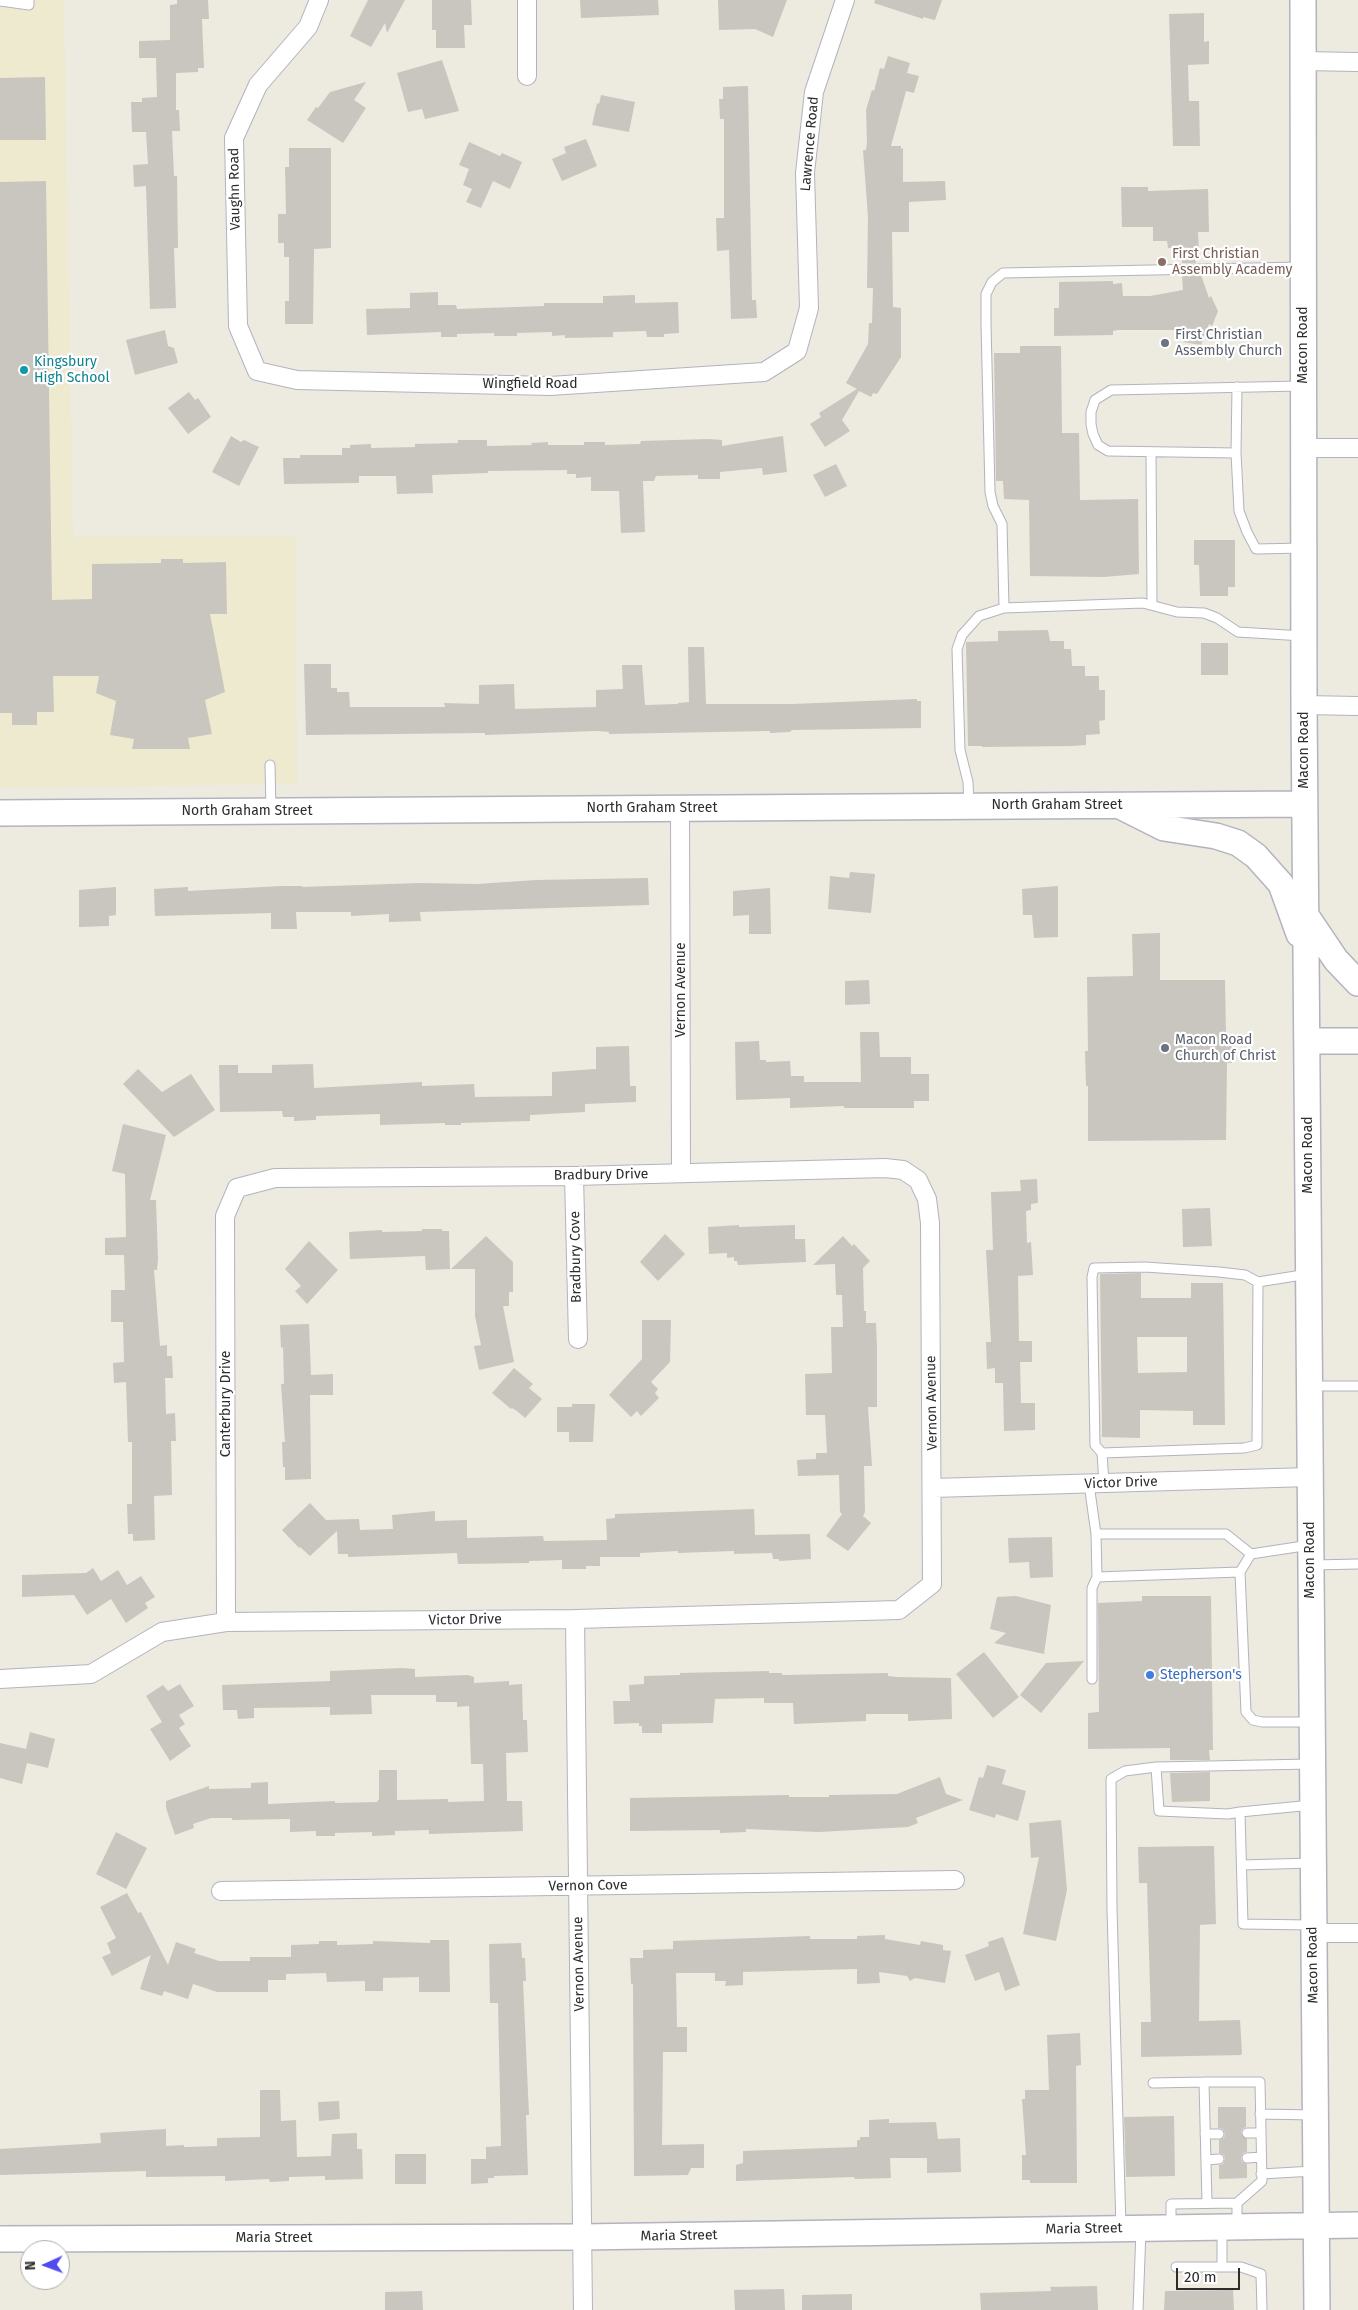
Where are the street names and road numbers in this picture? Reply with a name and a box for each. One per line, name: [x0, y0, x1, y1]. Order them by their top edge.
street label: Lawrence Road: [797, 96, 823, 192]
street label: Vaughn Road: [226, 148, 244, 230]
street label: Macon Road: [1295, 306, 1311, 384]
street label: Wingfield Road: [482, 376, 578, 392]
street label: Macon Road: [1296, 711, 1312, 789]
street label: North Graham Street: [992, 797, 1122, 813]
street label: North Graham Street: [587, 800, 717, 816]
street label: North Graham Street: [182, 803, 312, 819]
street label: Vernon Avenue: [673, 942, 689, 1038]
street label: Macon Road: [1300, 1116, 1316, 1194]
street label: Bradbury Drive: [554, 1166, 648, 1184]
street label: Bradbury Cove: [567, 1211, 585, 1303]
street label: Canterbury Drive: [218, 1351, 234, 1457]
street label: Vernon Avenue: [923, 1355, 941, 1451]
street label: Victor Drive: [1084, 1473, 1158, 1493]
street label: Macon Road: [1302, 1521, 1318, 1599]
street label: Victor Drive: [428, 1611, 502, 1629]
street label: Vernon Cove: [548, 1877, 628, 1895]
street label: Vernon Avenue: [570, 1916, 588, 2012]
street label: Macon Road: [1304, 1926, 1322, 2004]
street label: Maria Street: [1045, 2220, 1123, 2238]
street label: Maria Street: [640, 2227, 718, 2245]
street label: Maria Street: [235, 2230, 313, 2246]

